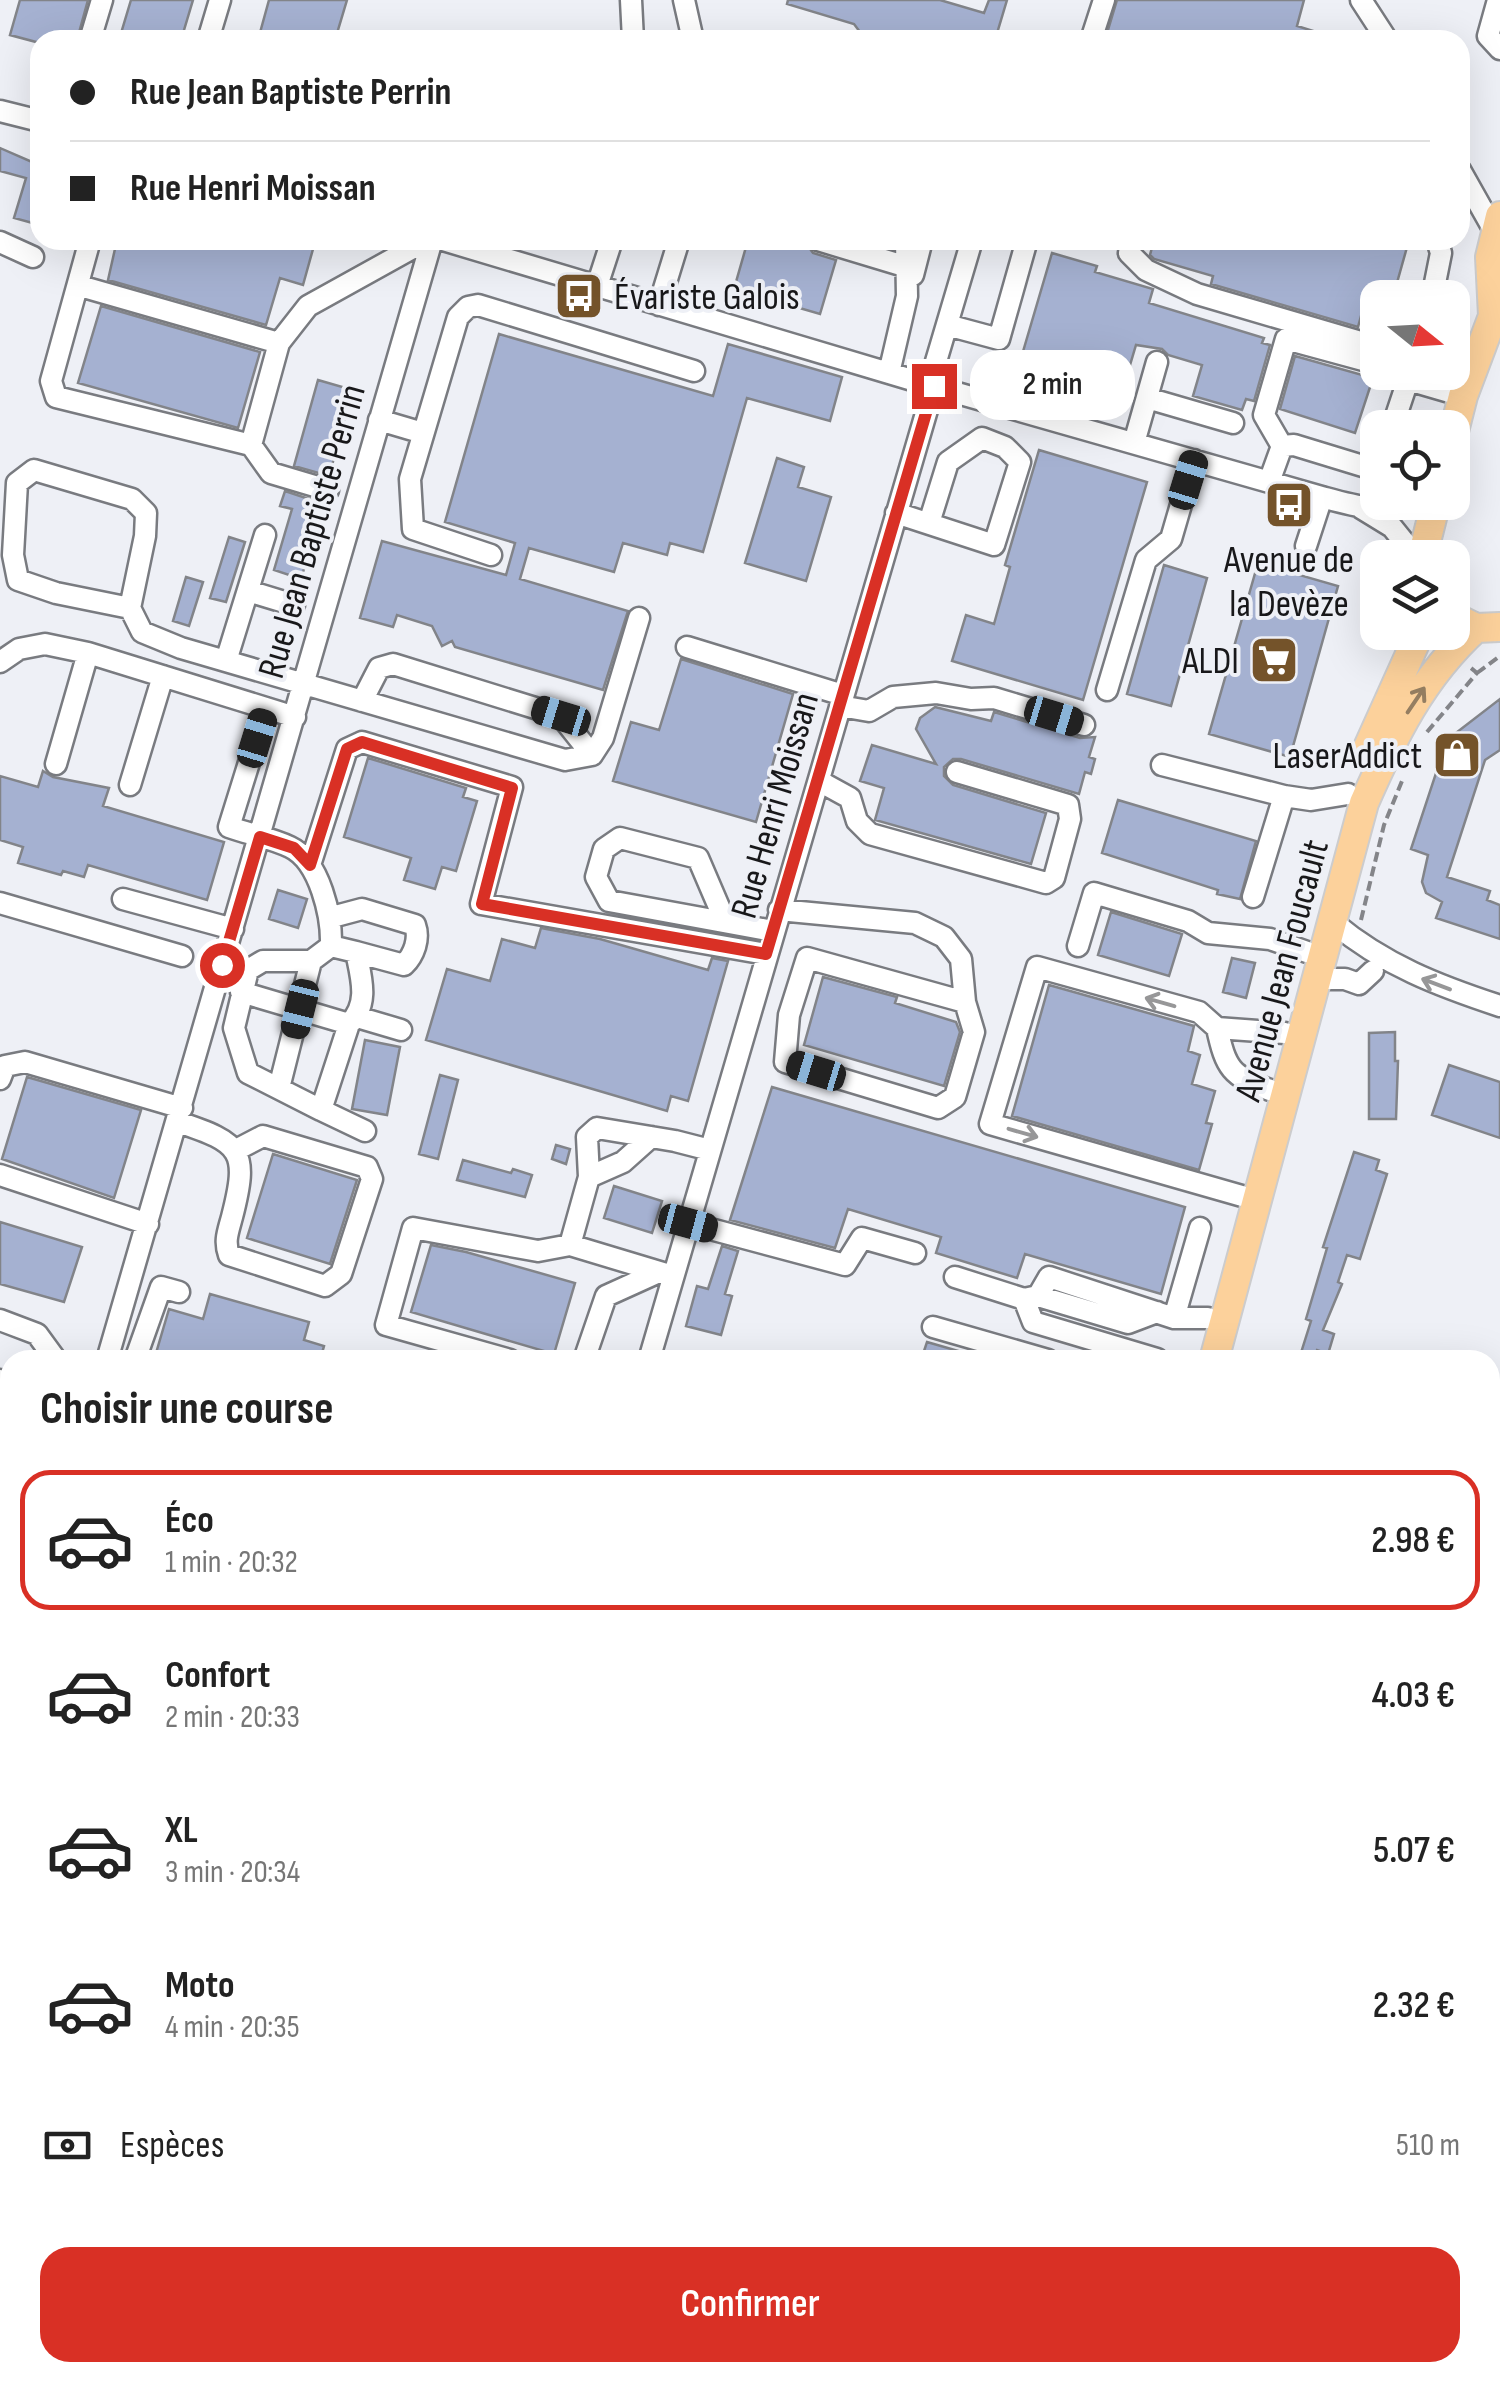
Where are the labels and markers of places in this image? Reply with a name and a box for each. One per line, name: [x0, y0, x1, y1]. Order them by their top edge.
bus stop icon: Évariste Galois: [553, 270, 605, 322]
place label: Évariste Galois: [614, 275, 800, 320]
bus stop icon: Avenue de la Devèze: [1263, 479, 1315, 531]
place label: Avenue de la Devèze: [1223, 538, 1354, 627]
supermarket icon: ALDI: [1248, 634, 1300, 686]
place label: ALDI: [1181, 639, 1239, 684]
shop icon: LaserAddict: [1431, 729, 1483, 781]
place label: LaserAddict: [1272, 734, 1422, 779]

